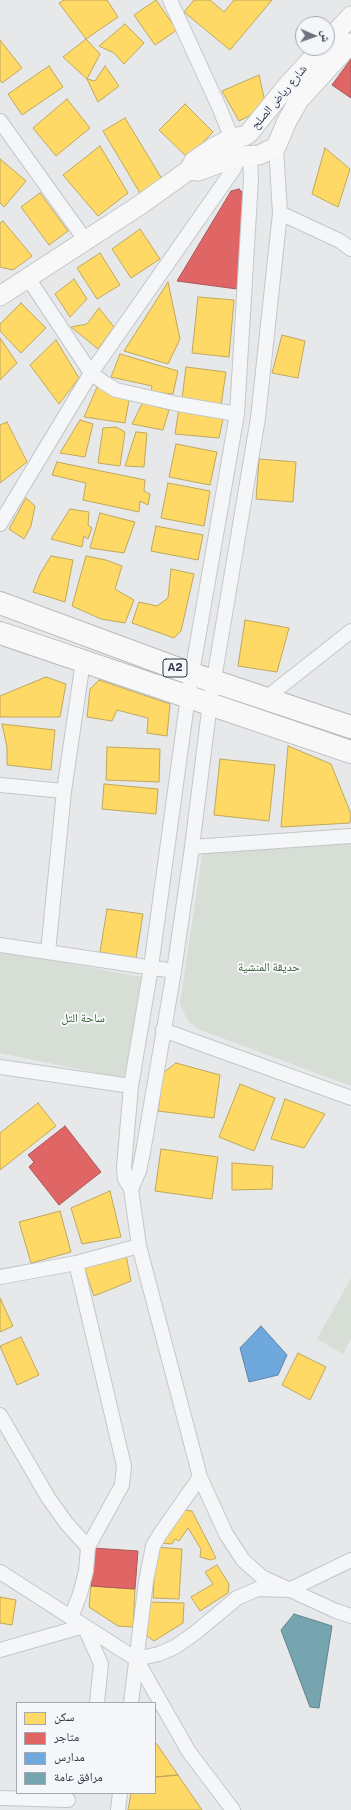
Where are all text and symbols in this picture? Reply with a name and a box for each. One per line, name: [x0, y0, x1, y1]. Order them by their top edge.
north arrow: [295, 16, 335, 56]
text: ش: [320, 30, 332, 42]
street label: شارع رياض الصلح: [248, 62, 310, 132]
road number: A2: [163, 659, 187, 677]
park label: حديقة المنشية: [238, 960, 300, 974]
park label: ساحة التل: [61, 1011, 105, 1025]
legend: [16, 1702, 156, 1794]
text: سكن: [54, 1710, 74, 1724]
text: متاجر: [54, 1730, 79, 1744]
text: مدارس: [54, 1750, 85, 1764]
text: مرافق عامة: [54, 1770, 103, 1784]

